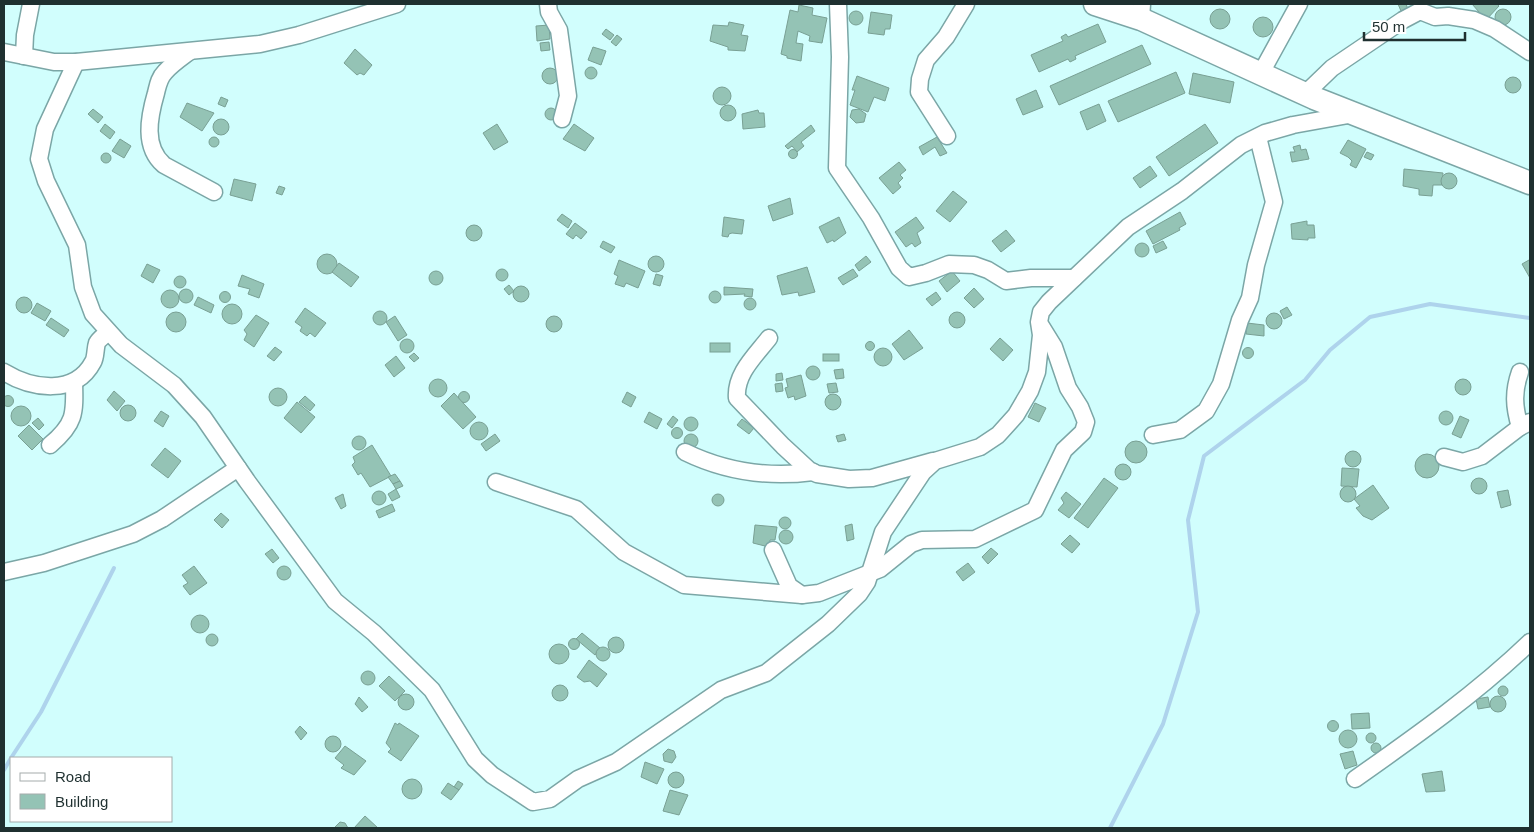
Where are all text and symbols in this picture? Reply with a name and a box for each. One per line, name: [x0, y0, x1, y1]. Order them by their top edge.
scale bar: [1364, 10, 1465, 42]
text: 50 m: [1372, 18, 1405, 35]
legend: [10, 757, 172, 822]
text: Road: [55, 768, 91, 785]
text: Building: [55, 793, 108, 810]

